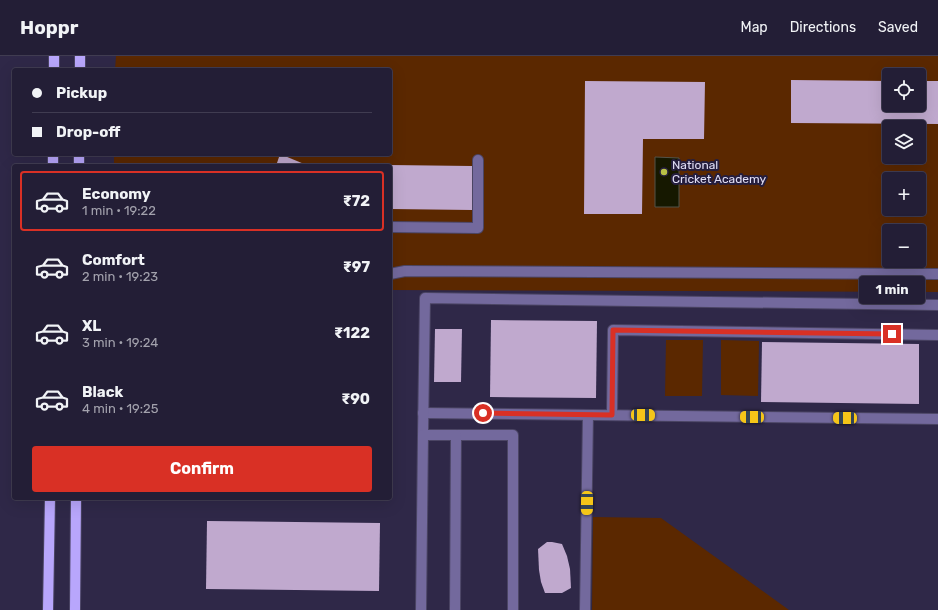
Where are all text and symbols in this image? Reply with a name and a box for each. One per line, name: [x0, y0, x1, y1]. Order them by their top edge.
text: Hoppr: [20, 16, 78, 39]
text: Map: [741, 19, 768, 36]
text: Directions: [790, 19, 856, 36]
text: Saved: [878, 19, 918, 36]
map controls: [882, 68, 926, 268]
button: locate: [882, 68, 926, 112]
text: Pickup: [56, 84, 107, 102]
button: layers: [882, 120, 926, 164]
text: Drop-off: [56, 123, 120, 141]
place label: National Cricket Academy: [672, 158, 767, 186]
marker: National Cricket Academy: [659, 167, 669, 177]
button: +: [882, 172, 926, 216]
icon: car: [34, 183, 70, 219]
text: Economy: [82, 185, 151, 203]
text: ₹72: [343, 192, 370, 210]
text: 1 min · 19:22: [82, 203, 156, 218]
button: −: [882, 224, 926, 268]
icon: car: [34, 249, 70, 285]
text: Comfort: [82, 251, 145, 269]
text: ₹97: [343, 258, 370, 276]
text: 2 min · 19:23: [82, 269, 158, 284]
callout: 1 min: [859, 276, 925, 304]
text: 1 min: [875, 282, 909, 297]
icon: car: [34, 315, 70, 351]
text: XL: [82, 317, 101, 335]
text: ₹122: [334, 324, 370, 342]
route end: [883, 325, 901, 343]
text: 3 min · 19:24: [82, 335, 158, 350]
icon: car: [34, 381, 70, 417]
text: Black: [82, 383, 123, 401]
text: ₹90: [341, 390, 370, 408]
text: 4 min · 19:25: [82, 401, 158, 416]
route start: [474, 404, 492, 422]
car: [631, 409, 655, 421]
car: [740, 411, 764, 423]
car: [833, 412, 857, 424]
button: Confirm: [32, 446, 372, 492]
car: [581, 491, 593, 515]

